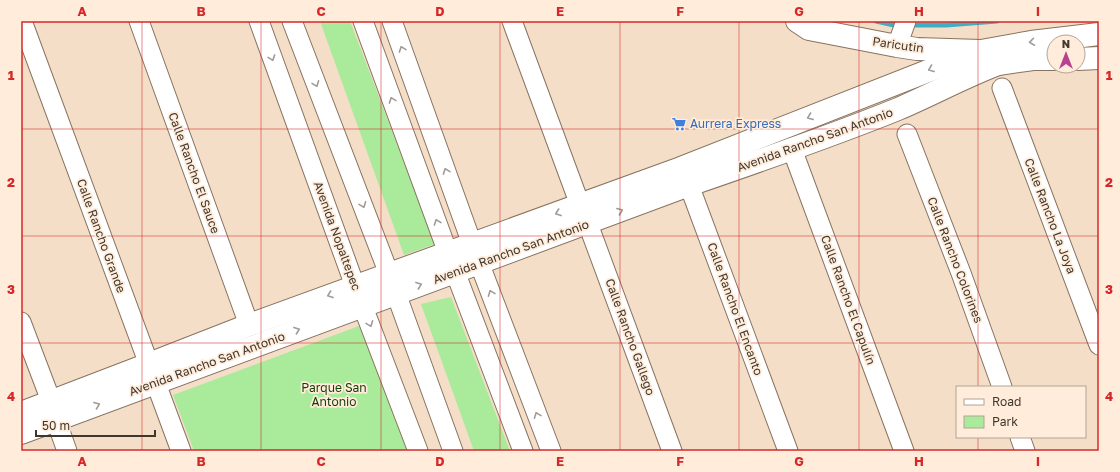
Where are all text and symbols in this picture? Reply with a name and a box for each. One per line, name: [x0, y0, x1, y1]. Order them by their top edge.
text: A: [77, 3, 87, 19]
text: B: [196, 3, 206, 19]
text: C: [316, 3, 326, 19]
text: D: [435, 3, 445, 19]
text: E: [556, 3, 564, 19]
text: F: [676, 3, 684, 19]
text: G: [794, 3, 804, 19]
text: H: [914, 3, 924, 19]
text: I: [1036, 3, 1040, 19]
street label: Paricutin: [871, 33, 925, 56]
north arrow: [1046, 34, 1086, 74]
one-way arrow: [1029, 37, 1036, 46]
text: N: [1062, 37, 1070, 50]
one-way arrow: [399, 45, 407, 52]
one-way arrow: [267, 54, 275, 61]
one-way arrow: [927, 65, 934, 73]
text: 1: [8, 67, 15, 83]
text: 1: [1106, 67, 1113, 83]
one-way arrow: [312, 80, 320, 87]
one-way arrow: [389, 97, 397, 104]
street label: Avenida Rancho San Antonio: [735, 104, 895, 175]
street label: Calle Rancho El Sauce: [166, 110, 223, 236]
one-way arrow: [806, 112, 813, 120]
supermarket icon: Aurrera Express: [671, 116, 687, 132]
place label: Aurrera Express: [690, 116, 781, 131]
street label: Calle Rancho La Joya: [1022, 156, 1079, 276]
one-way arrow: [443, 168, 451, 175]
text: 2: [7, 174, 15, 190]
text: 2: [1105, 174, 1113, 190]
street label: Calle Rancho Grande: [74, 177, 129, 295]
street label: Avenida Nopaltepec: [311, 179, 364, 293]
street label: Calle Rancho Colorines: [925, 195, 986, 325]
one-way arrow: [358, 202, 366, 209]
one-way arrow: [554, 208, 561, 217]
one-way arrow: [617, 208, 624, 216]
street label: Avenida Rancho San Antonio: [431, 216, 591, 287]
one-way arrow: [433, 219, 441, 226]
street label: Calle Rancho El Capulín: [818, 233, 879, 367]
street label: Calle Rancho El Encanto: [704, 240, 766, 377]
street label: Calle Rancho Gallego: [602, 276, 659, 397]
text: 3: [7, 281, 15, 297]
one-way arrow: [416, 281, 423, 290]
text: 3: [1105, 281, 1113, 297]
one-way arrow: [487, 290, 495, 297]
one-way arrow: [327, 291, 334, 299]
one-way arrow: [366, 321, 374, 328]
one-way arrow: [294, 326, 301, 334]
street label: Avenida Rancho San Antonio: [127, 328, 287, 399]
park label: Parque San Antonio: [301, 380, 367, 409]
legend: [956, 386, 1086, 438]
text: 4: [7, 388, 15, 404]
text: 4: [1105, 388, 1113, 404]
text: Road: [992, 394, 1021, 409]
one-way arrow: [93, 401, 100, 409]
one-way arrow: [534, 411, 542, 418]
scale bar: [36, 412, 155, 438]
text: Park: [992, 414, 1018, 429]
text: 50 m: [42, 418, 70, 433]
text: A: [77, 453, 87, 469]
text: B: [196, 453, 206, 469]
text: C: [316, 453, 326, 469]
text: D: [435, 453, 445, 469]
text: E: [556, 453, 564, 469]
text: F: [676, 453, 684, 469]
text: G: [794, 453, 804, 469]
text: H: [914, 453, 924, 469]
text: I: [1036, 453, 1040, 469]

